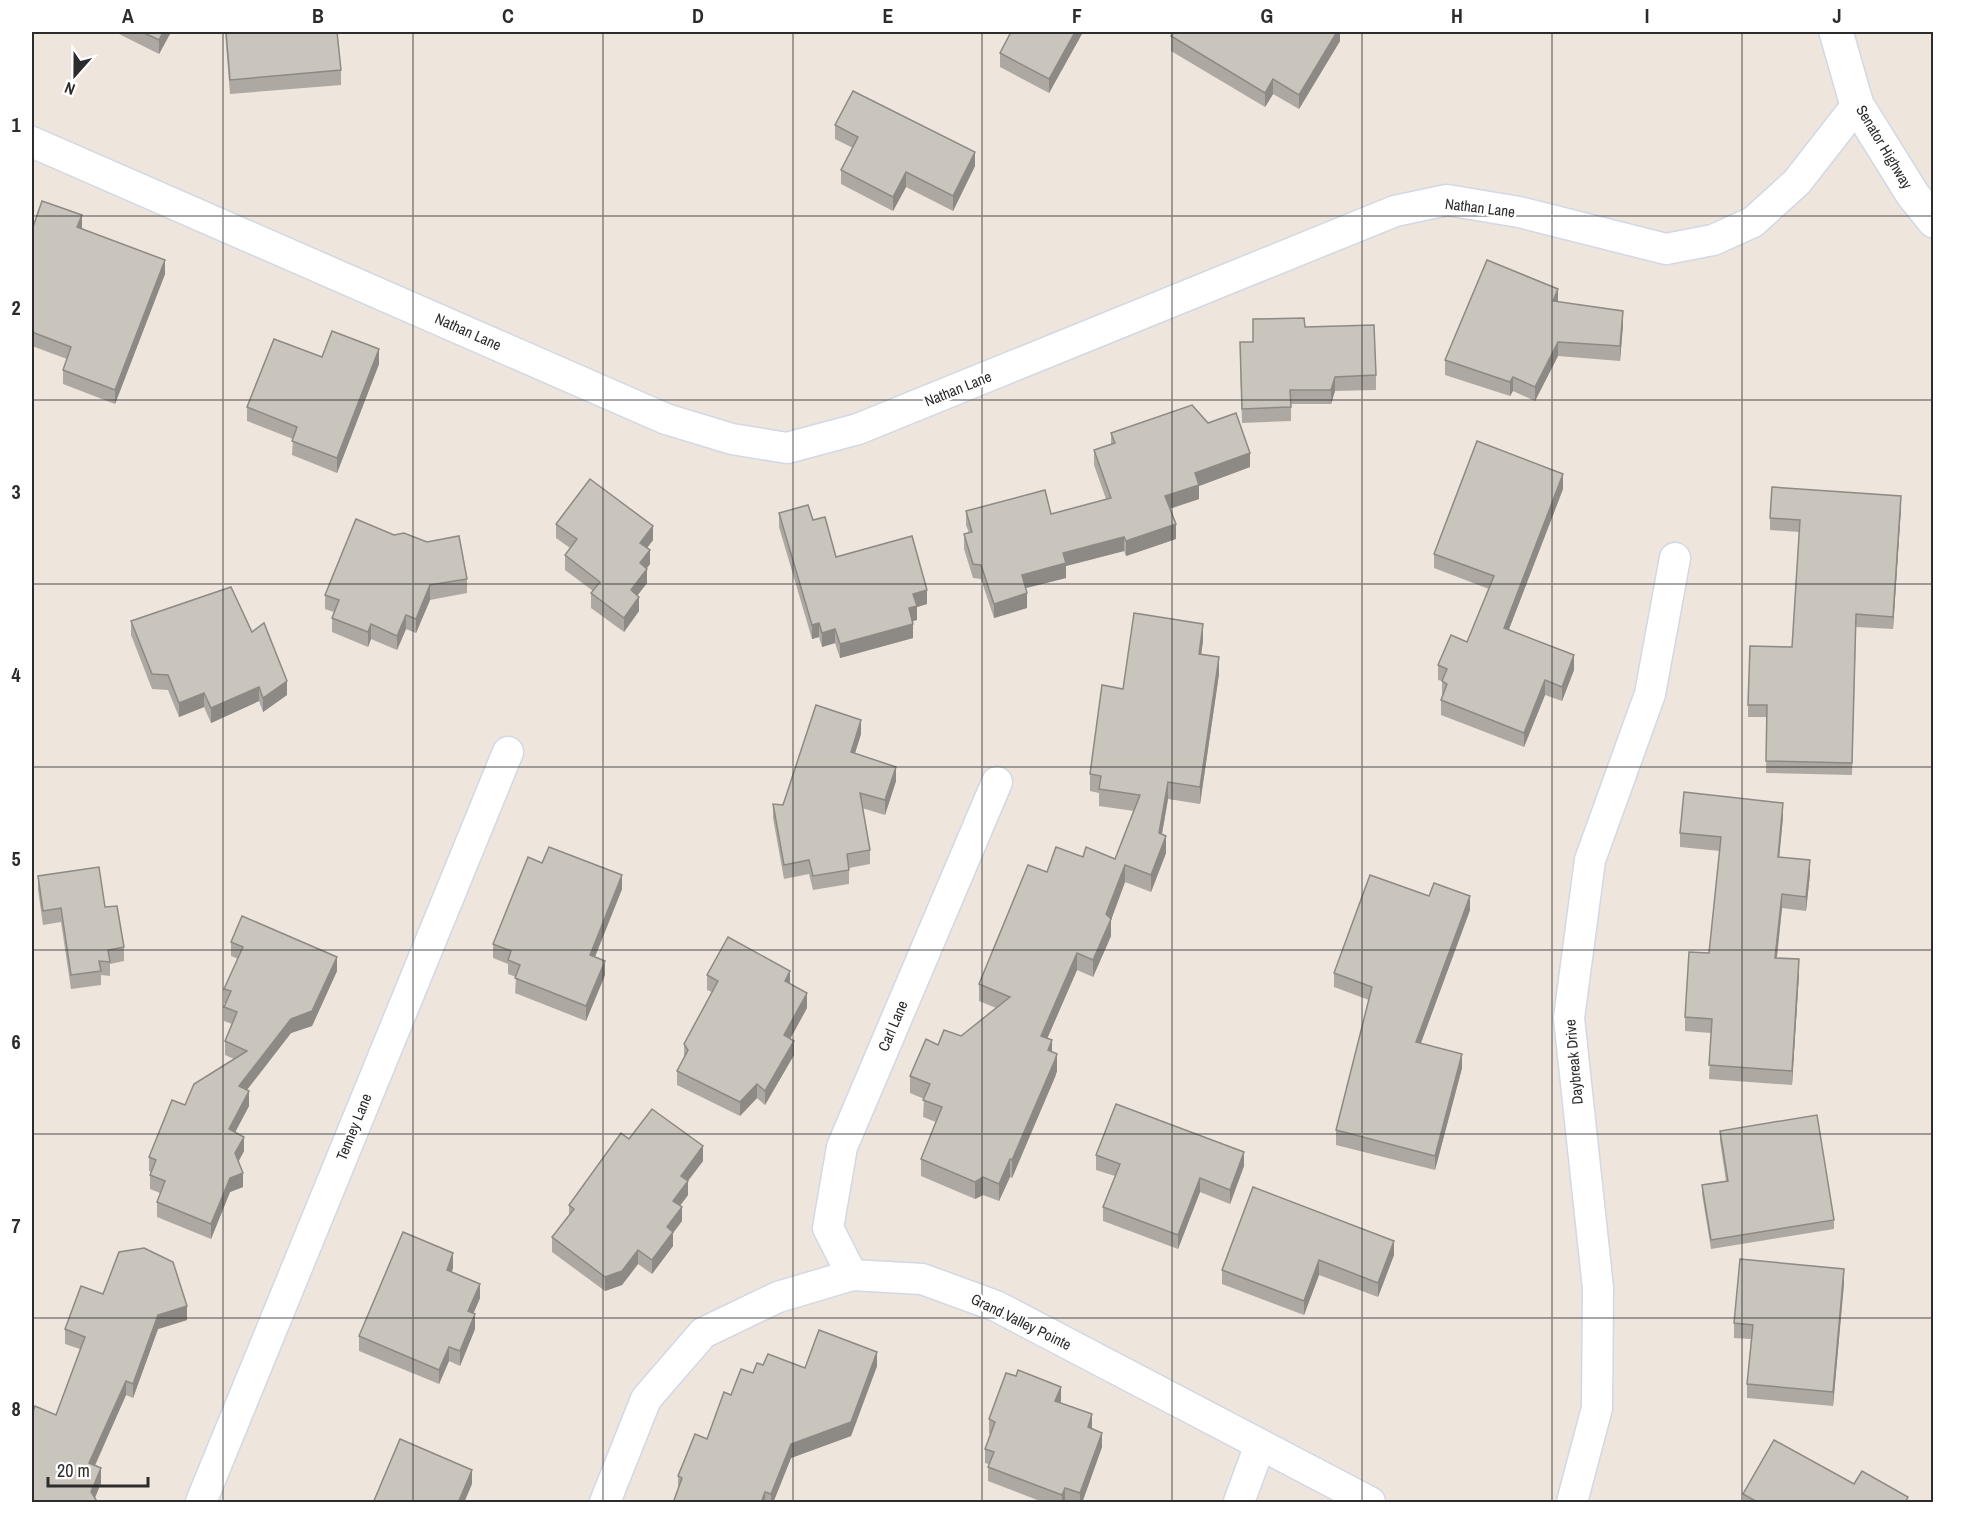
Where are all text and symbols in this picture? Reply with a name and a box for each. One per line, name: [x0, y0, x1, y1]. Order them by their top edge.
text: A: [122, 2, 134, 29]
text: B: [312, 2, 324, 29]
text: C: [502, 2, 514, 29]
text: D: [692, 2, 704, 29]
text: E: [883, 2, 894, 29]
text: F: [1072, 2, 1082, 29]
text: G: [1261, 2, 1273, 29]
text: H: [1451, 2, 1463, 29]
text: I: [1645, 2, 1649, 29]
text: J: [1832, 2, 1842, 29]
north arrow: [45, 45, 105, 105]
text: N: [61, 77, 78, 101]
street label: Senator Highway: [1851, 101, 1918, 193]
text: 1: [11, 111, 21, 138]
street label: Nathan Lane: [1444, 193, 1516, 222]
text: 2: [11, 294, 21, 321]
street label: Nathan Lane: [432, 308, 505, 356]
street label: Nathan Lane: [921, 366, 995, 411]
text: 3: [11, 478, 21, 505]
text: 4: [11, 661, 21, 688]
text: 5: [11, 845, 21, 872]
street label: Carl Lane: [872, 997, 913, 1054]
street label: Daybreak Drive: [1559, 1018, 1588, 1106]
text: 6: [11, 1028, 21, 1055]
street label: Tenney Lane: [331, 1090, 377, 1163]
text: 7: [11, 1212, 21, 1239]
street label: Grand Valley Pointe: [968, 1288, 1075, 1355]
text: 8: [11, 1395, 21, 1422]
scale bar: [48, 1450, 148, 1488]
text: 20 m: [57, 1458, 90, 1483]

